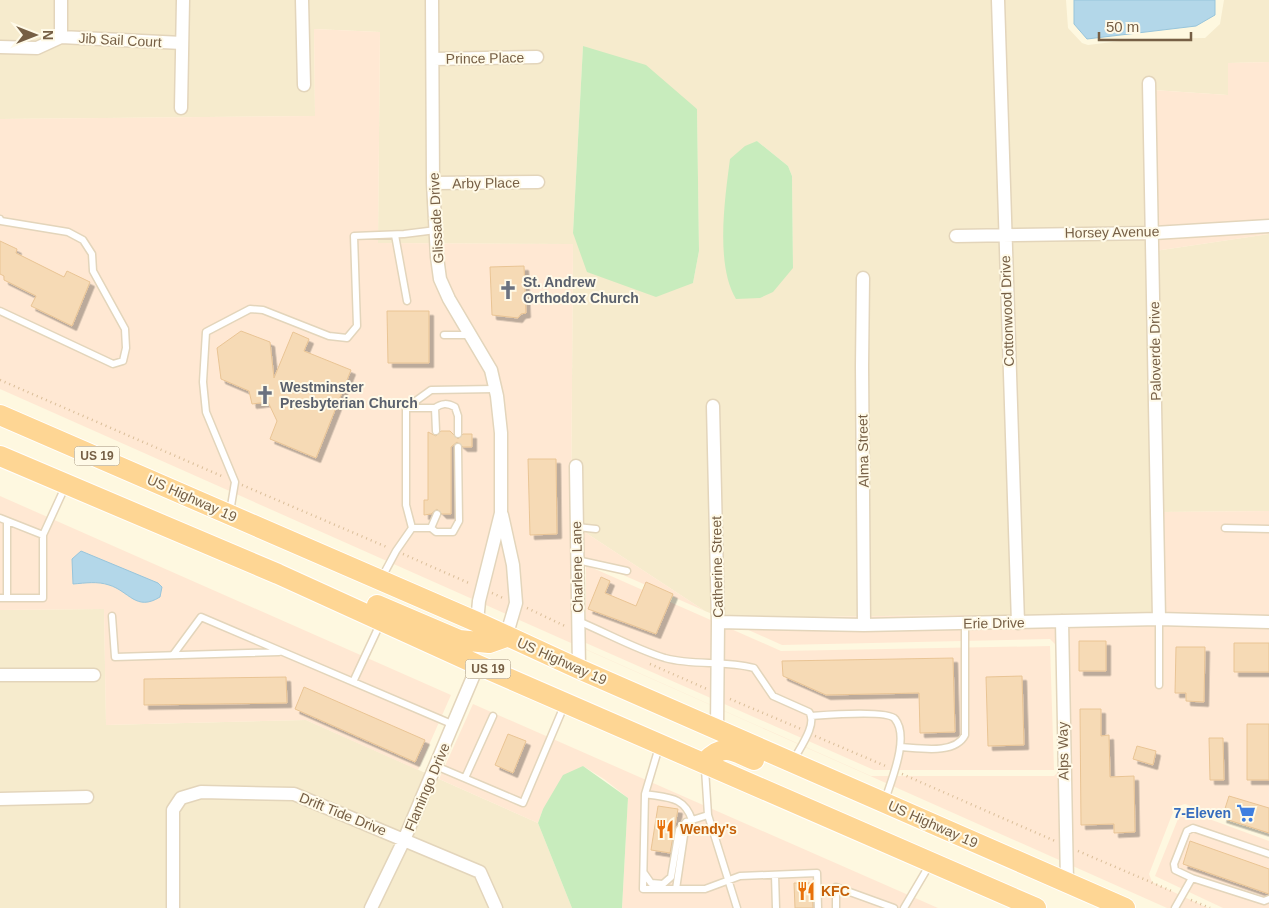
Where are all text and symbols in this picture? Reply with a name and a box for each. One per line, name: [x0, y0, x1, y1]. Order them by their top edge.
north arrow: [10, 10, 60, 60]
scale bar: [1099, 10, 1192, 42]
text: 50 m: [1106, 18, 1139, 35]
text: N: [40, 30, 56, 40]
street label: Jib Sail Court: [78, 30, 162, 50]
street label: Prince Place: [446, 49, 525, 67]
street label: Glissade Drive: [426, 172, 446, 264]
street label: Arby Place: [452, 174, 520, 192]
street label: Horsey Avenue: [1065, 223, 1160, 241]
street label: Cottonwood Drive: [997, 255, 1017, 367]
place label: St. Andrew Orthodox Church: [523, 274, 639, 306]
church icon: St. Andrew Orthodox Church: [497, 279, 519, 301]
street label: Paloverde Drive: [1146, 301, 1164, 401]
place label: Westminster Presbyterian Church: [280, 379, 418, 411]
church icon: Westminster Presbyterian Church: [254, 384, 276, 406]
street label: Alma Street: [854, 414, 872, 488]
road number: US 19: [74, 446, 120, 466]
street label: US Highway 19: [145, 471, 240, 525]
street label: Catherine Street: [708, 516, 726, 618]
street label: Charlene Lane: [568, 521, 586, 613]
street label: Erie Drive: [963, 614, 1025, 632]
street label: US Highway 19: [515, 634, 610, 688]
road number: US 19: [466, 660, 510, 679]
street label: Alps Way: [1054, 722, 1072, 780]
street label: Flamingo Drive: [401, 740, 453, 833]
street label: Drift Tide Drive: [297, 789, 389, 839]
street label: US Highway 19: [886, 797, 981, 851]
supermarket icon: 7-Eleven: [1235, 802, 1257, 824]
place label: 7-Eleven: [1173, 805, 1231, 821]
restaurant icon: Wendy's: [654, 818, 676, 840]
place label: Wendy's: [680, 821, 737, 837]
restaurant icon: KFC: [795, 880, 817, 902]
place label: KFC: [821, 883, 850, 899]

